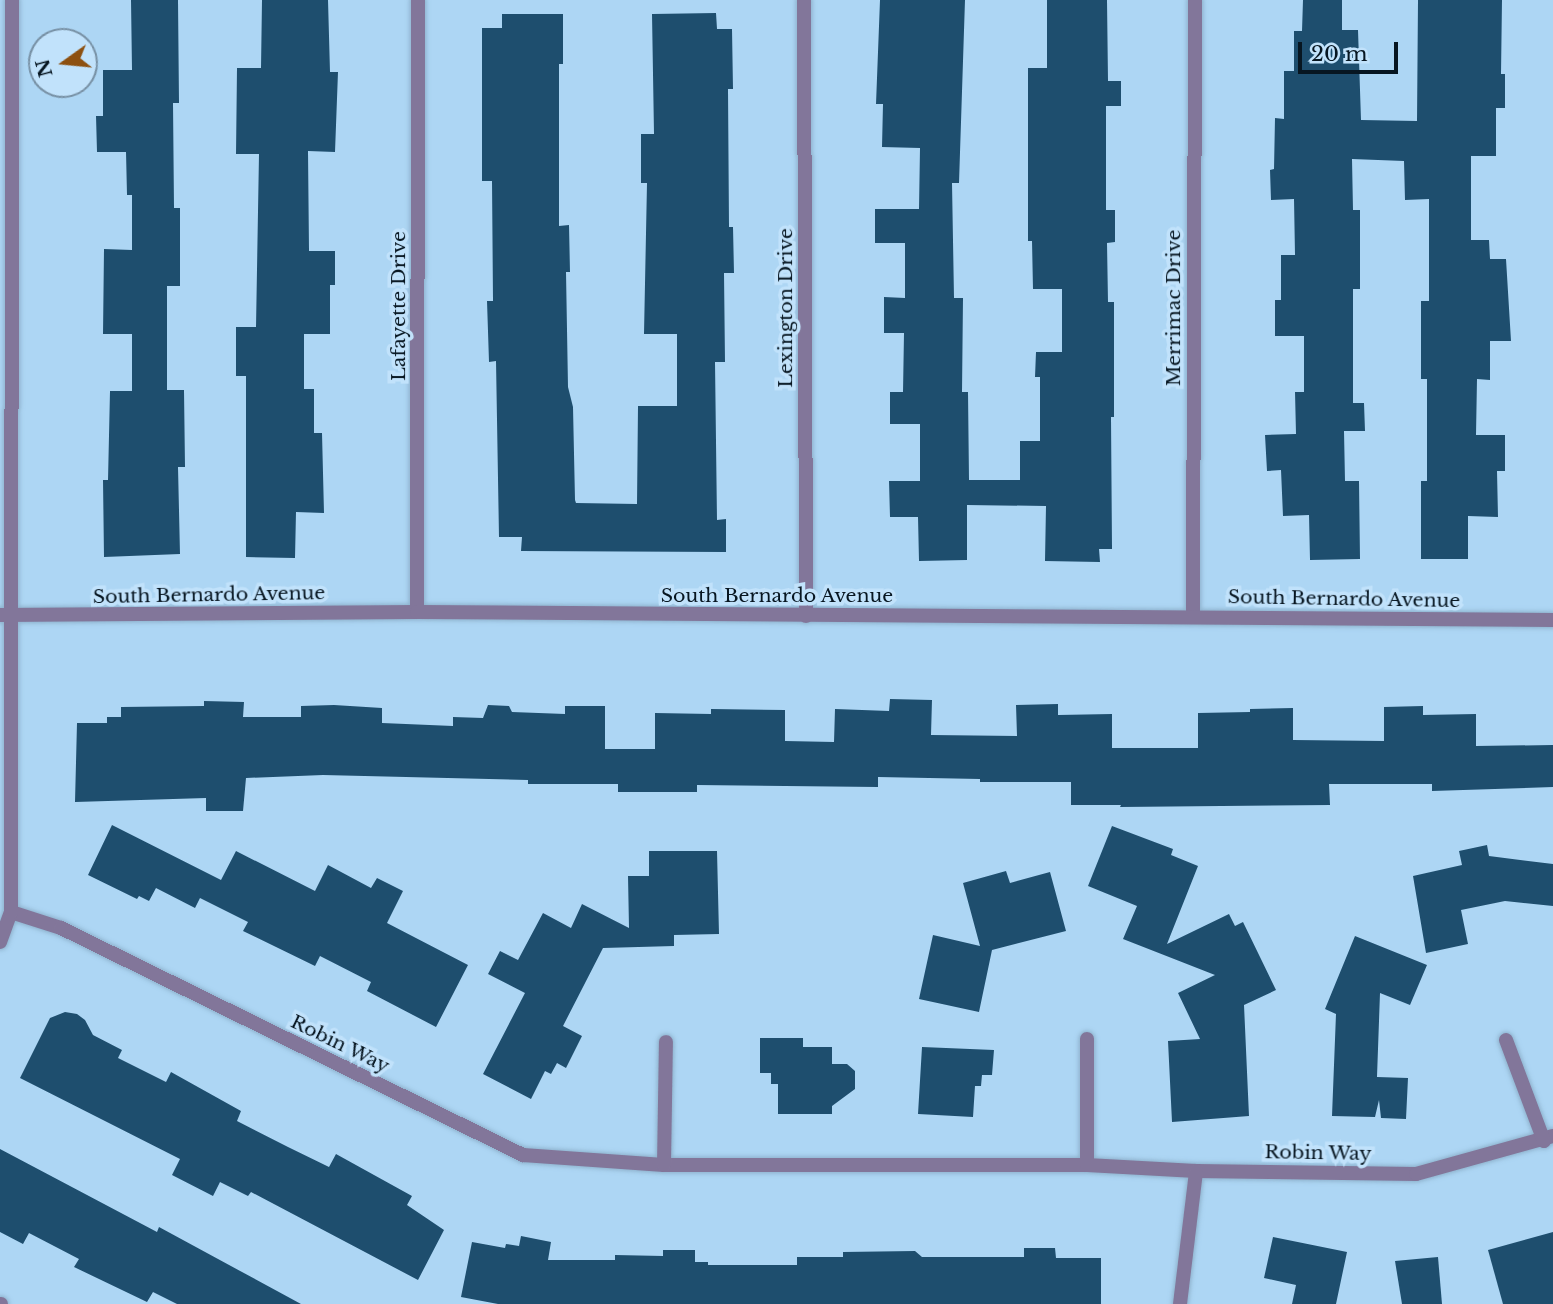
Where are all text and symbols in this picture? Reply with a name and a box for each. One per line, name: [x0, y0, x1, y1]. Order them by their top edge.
north arrow: [28, 28, 98, 98]
scale bar: [1301, 28, 1401, 72]
text: 20 m: [1311, 41, 1368, 67]
text: N: [31, 56, 58, 80]
street label: Lexington Drive: [775, 228, 797, 388]
street label: Merrimac Drive: [1163, 230, 1185, 386]
street label: Lafayette Drive: [388, 231, 410, 381]
street label: South Bernardo Avenue: [92, 582, 326, 608]
street label: South Bernardo Avenue: [660, 585, 894, 607]
street label: South Bernardo Avenue: [1227, 586, 1461, 612]
street label: Robin Way: [287, 1010, 393, 1078]
street label: Robin Way: [1264, 1141, 1372, 1165]

